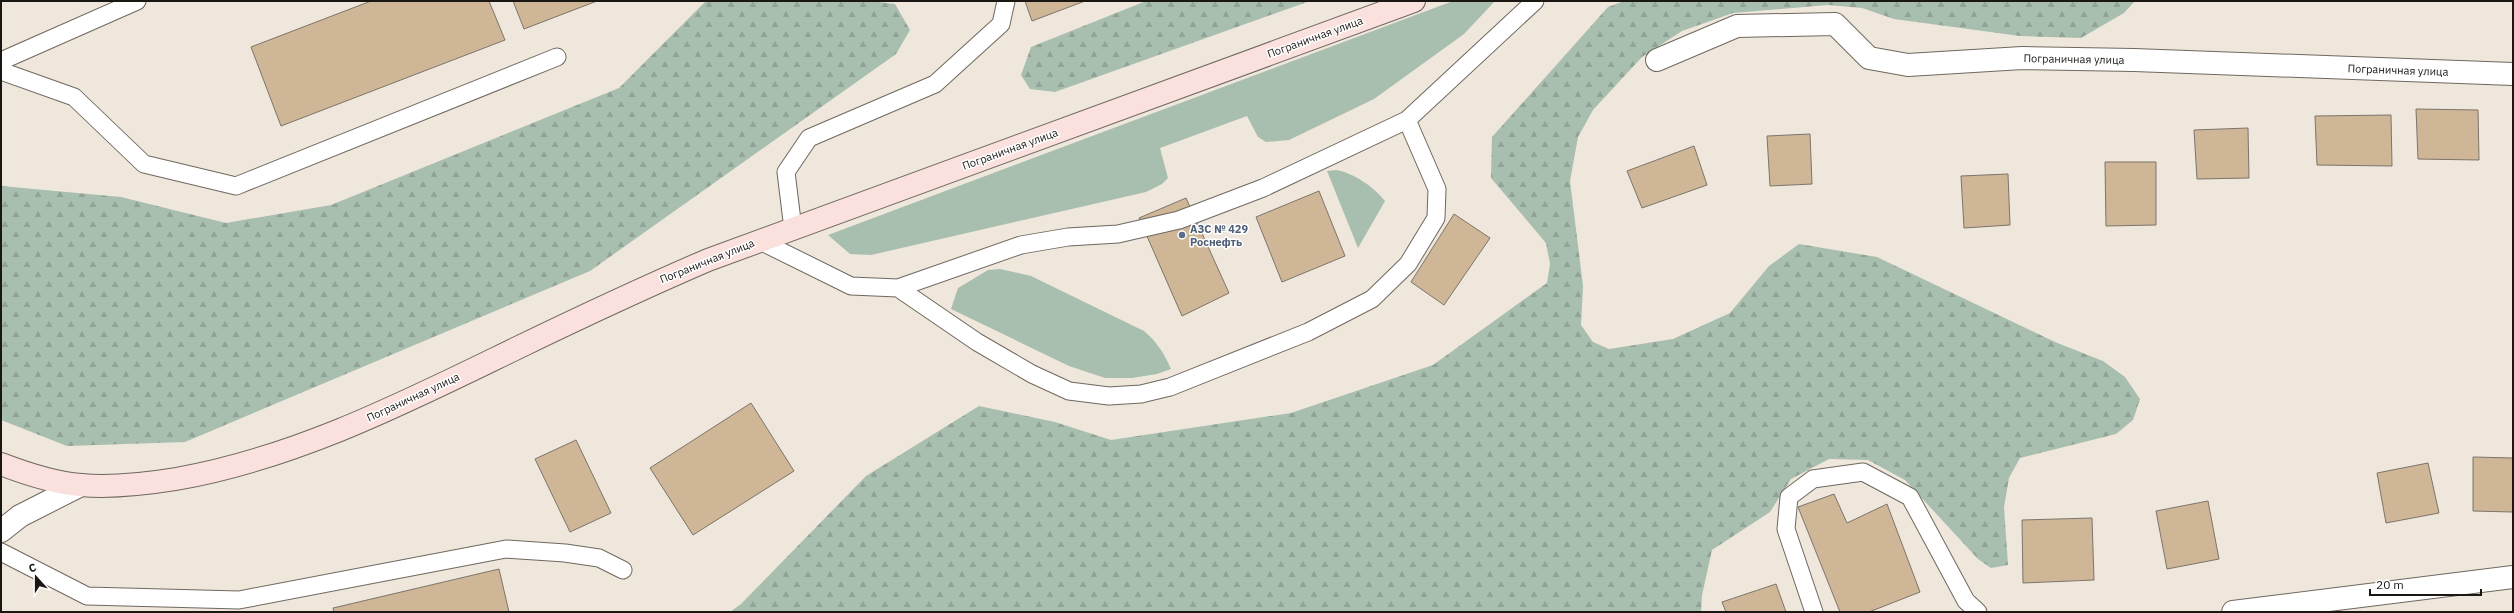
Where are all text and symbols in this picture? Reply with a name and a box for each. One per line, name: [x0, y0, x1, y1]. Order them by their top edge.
street label: Пограничная улица: [1265, 13, 1365, 61]
street label: Пограничная улица: [2023, 51, 2125, 67]
street label: Пограничная улица: [2347, 61, 2449, 79]
street label: Пограничная улица: [960, 125, 1060, 173]
place label: АЗС № 429 Роснефть: [1190, 222, 1248, 249]
marker: АЗС № 429 Роснефть: [1177, 230, 1187, 240]
street label: Пограничная улица: [658, 236, 757, 286]
street label: Пограничная улица: [364, 369, 462, 425]
north arrow: [16, 557, 56, 597]
text: С: [27, 560, 38, 575]
scale bar: [2370, 571, 2481, 597]
text: 20 m: [2376, 577, 2404, 592]

